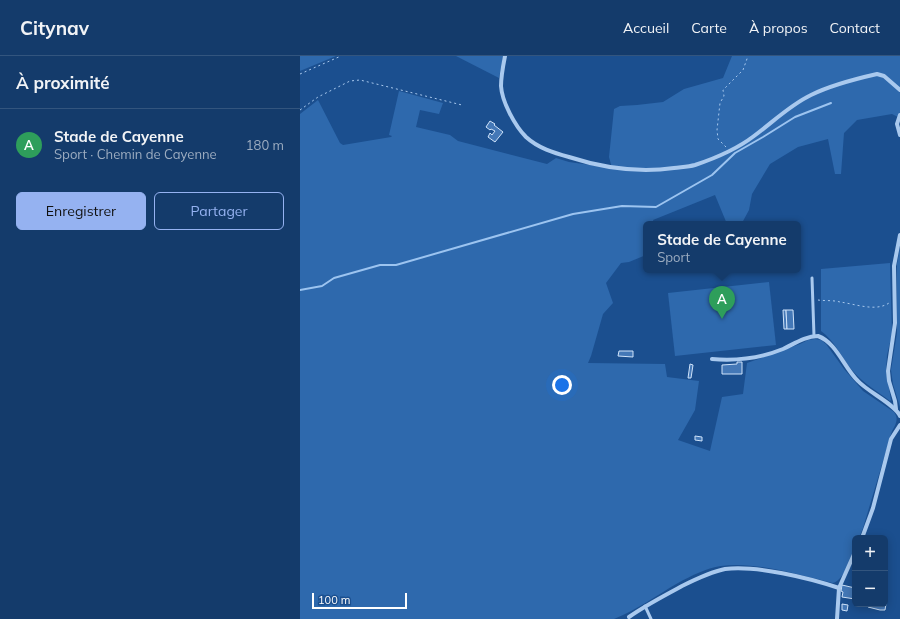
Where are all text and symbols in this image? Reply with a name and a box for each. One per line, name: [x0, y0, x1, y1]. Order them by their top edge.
text: Citynav: [20, 16, 89, 40]
text: Accueil: [623, 19, 669, 37]
text: Carte: [691, 19, 727, 37]
text: À propos: [749, 19, 808, 37]
text: Contact: [830, 19, 880, 37]
text: À proximité: [16, 72, 110, 93]
text: Stade de Cayenne: [54, 127, 184, 146]
text: A: [24, 137, 34, 153]
text: 180 m: [246, 137, 284, 153]
text: Sport · Chemin de Cayenne: [54, 146, 217, 162]
button: Enregistrer: [16, 192, 146, 230]
button: Partager: [154, 192, 284, 230]
popup: [643, 221, 801, 273]
text: Stade de Cayenne: [657, 230, 787, 249]
text: Sport: [657, 249, 690, 265]
pin: A: [709, 286, 735, 319]
your location: [552, 375, 572, 395]
map controls: [852, 535, 888, 607]
button: +: [852, 535, 888, 571]
button: −: [852, 571, 888, 607]
scale bar: [312, 591, 407, 610]
text: 100 m: [318, 593, 350, 607]

